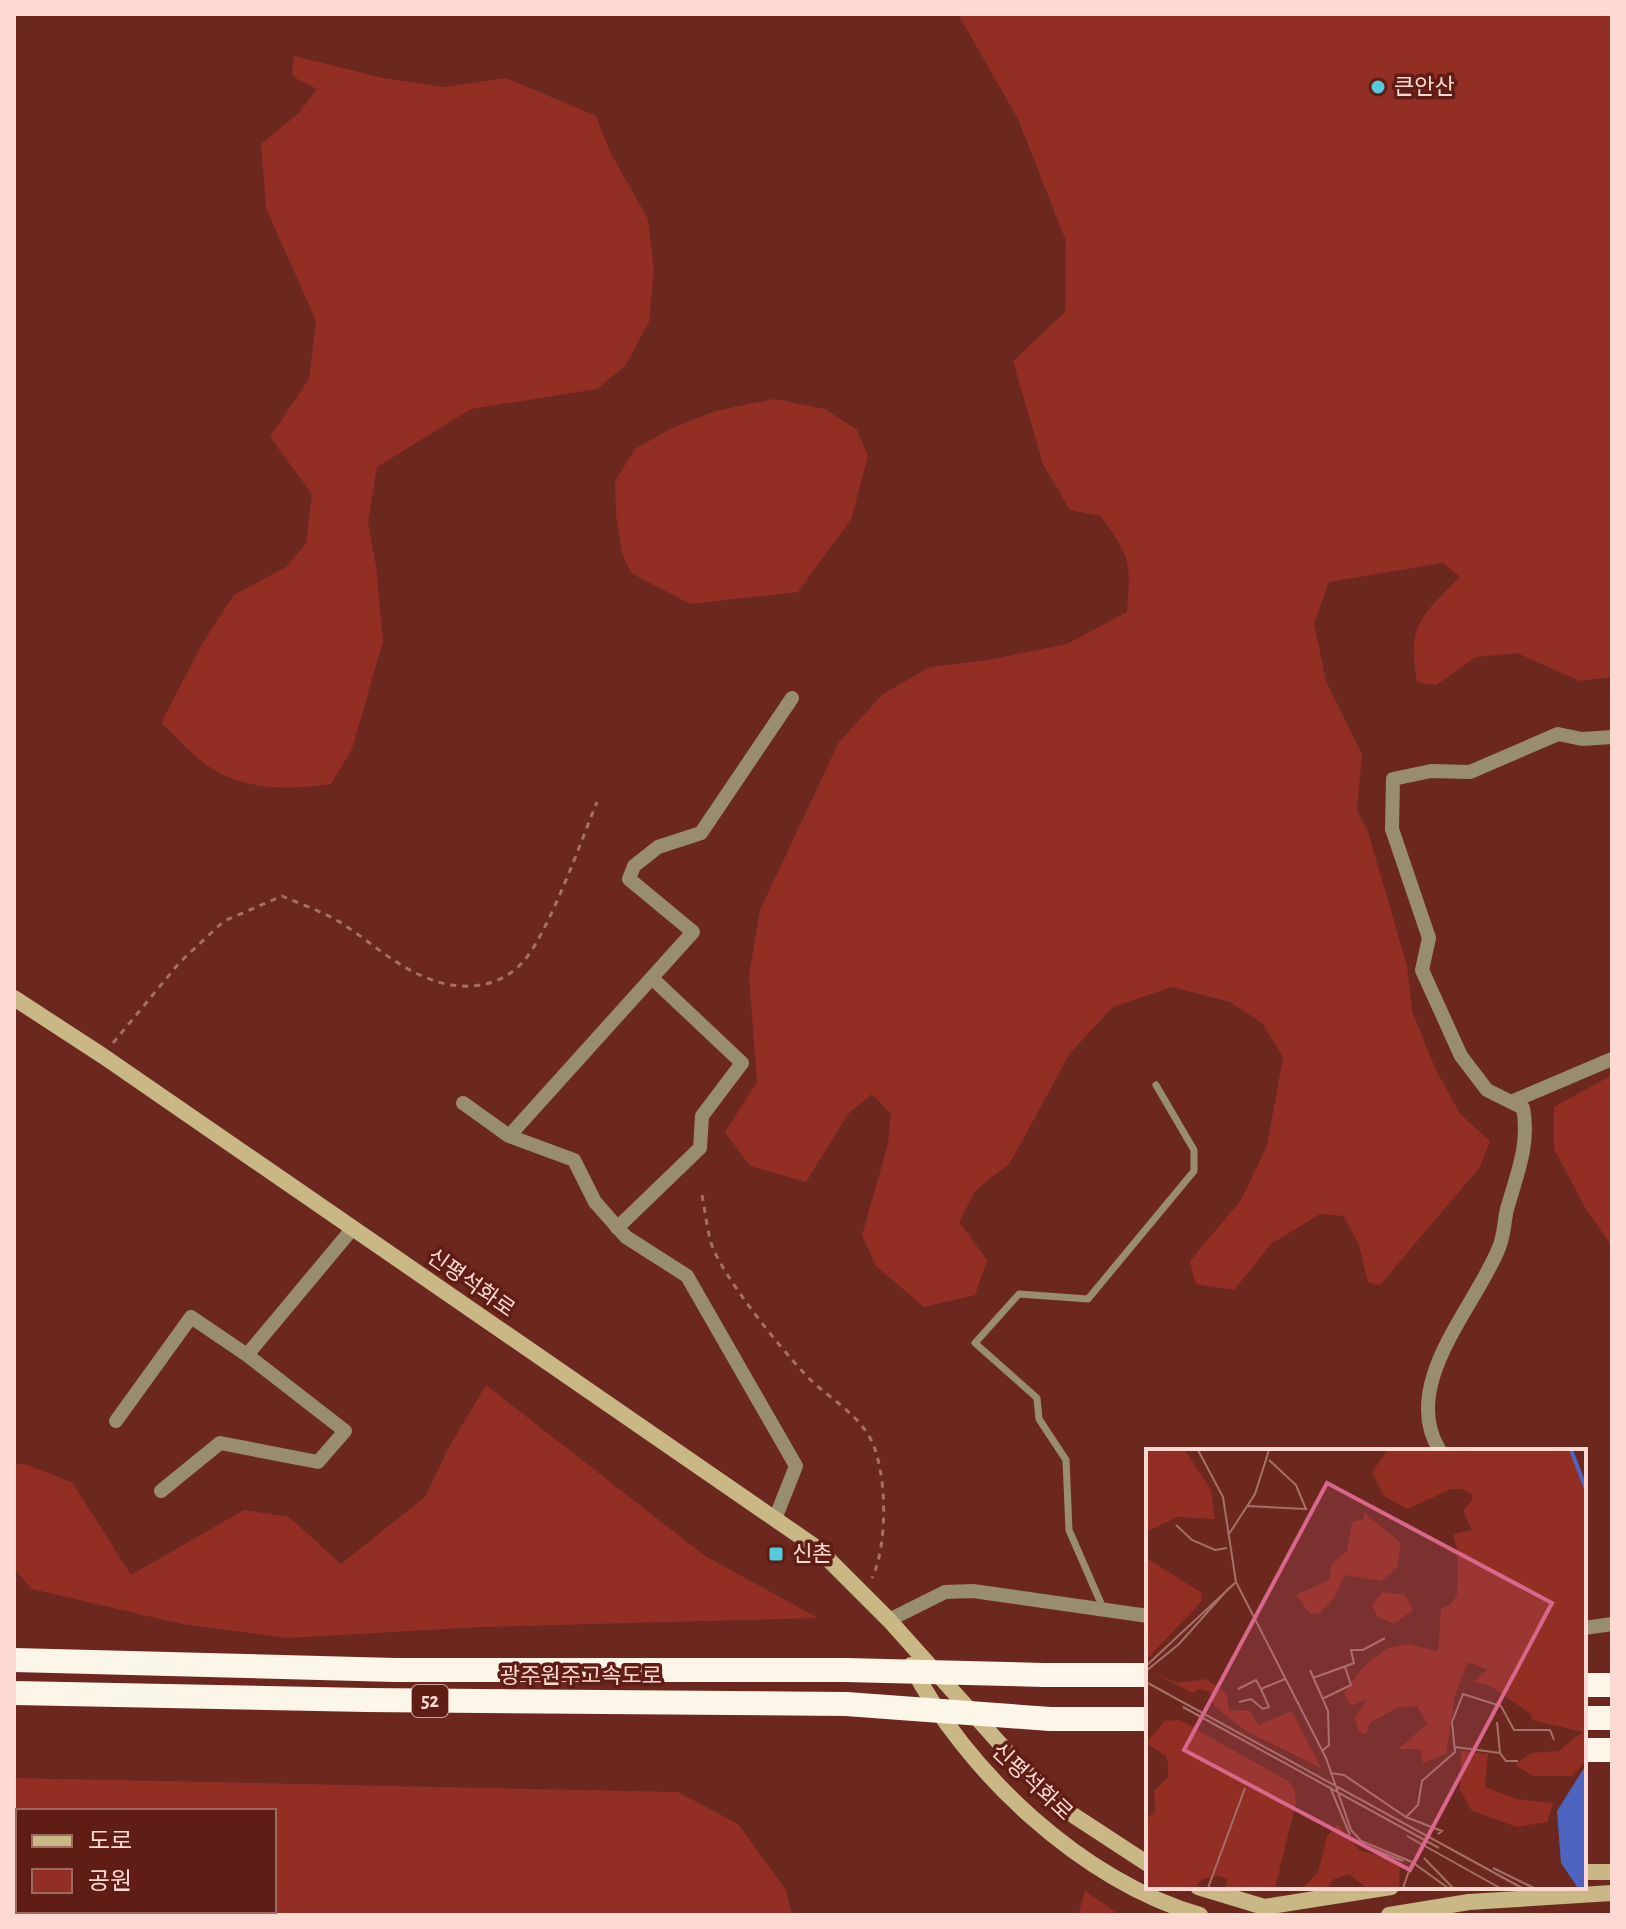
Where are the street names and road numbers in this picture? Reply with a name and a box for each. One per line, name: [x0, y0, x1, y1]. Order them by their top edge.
street label: 신평석화로: [423, 1244, 519, 1321]
street label: 광주원주고속도로: [500, 1664, 662, 1687]
road number: 52: [412, 1685, 448, 1717]
street label: 신평석화로: [987, 1739, 1077, 1825]

